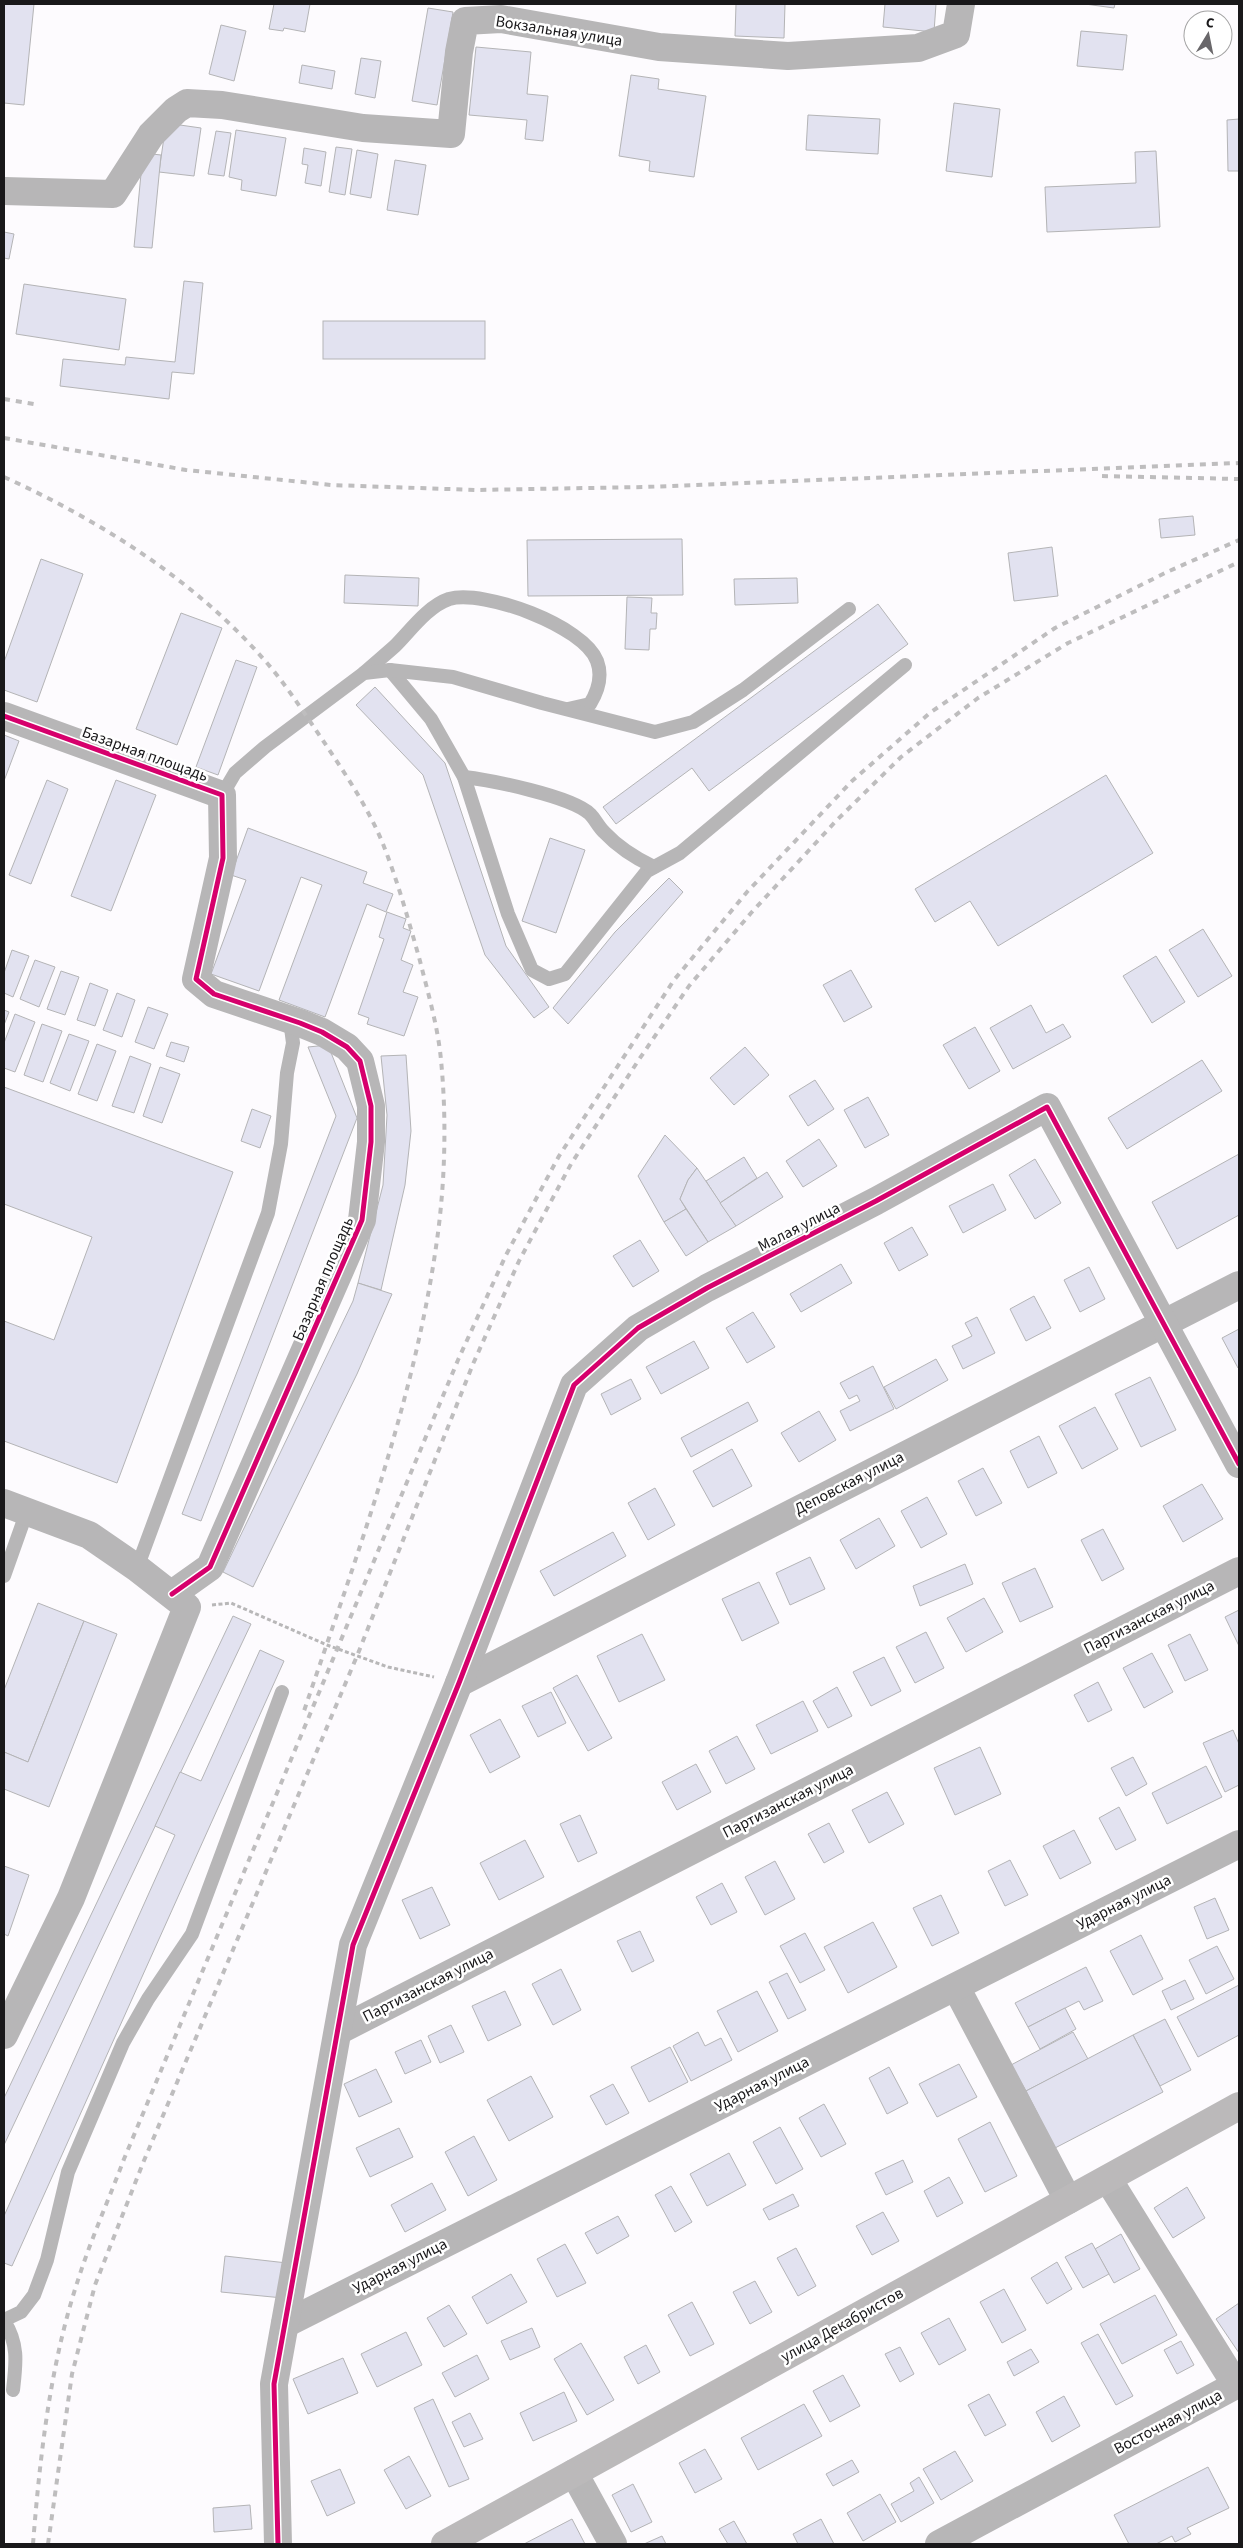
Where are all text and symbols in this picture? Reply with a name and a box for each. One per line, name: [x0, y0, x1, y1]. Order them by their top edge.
street label: Вокзальная улица: [494, 10, 624, 52]
north arrow: [1183, 10, 1233, 60]
text: С: [1204, 13, 1216, 34]
street label: Базарная площадь: [79, 721, 211, 787]
street label: Малая улица: [754, 1197, 844, 1257]
street label: Базарная площадь: [287, 1213, 359, 1344]
street label: Деповская улица: [790, 1446, 908, 1520]
street label: Партизанская улица: [1080, 1574, 1218, 1660]
street label: Партизанская улица: [719, 1758, 857, 1844]
street label: Ударная улица: [1073, 1869, 1175, 1935]
street label: Партизанская улица: [359, 1942, 497, 2028]
street label: Ударная улица: [711, 2051, 813, 2117]
street label: Ударная улица: [349, 2233, 451, 2299]
street label: улица Декабристов: [777, 2282, 907, 2368]
street label: Восточная улица: [1110, 2384, 1226, 2460]

